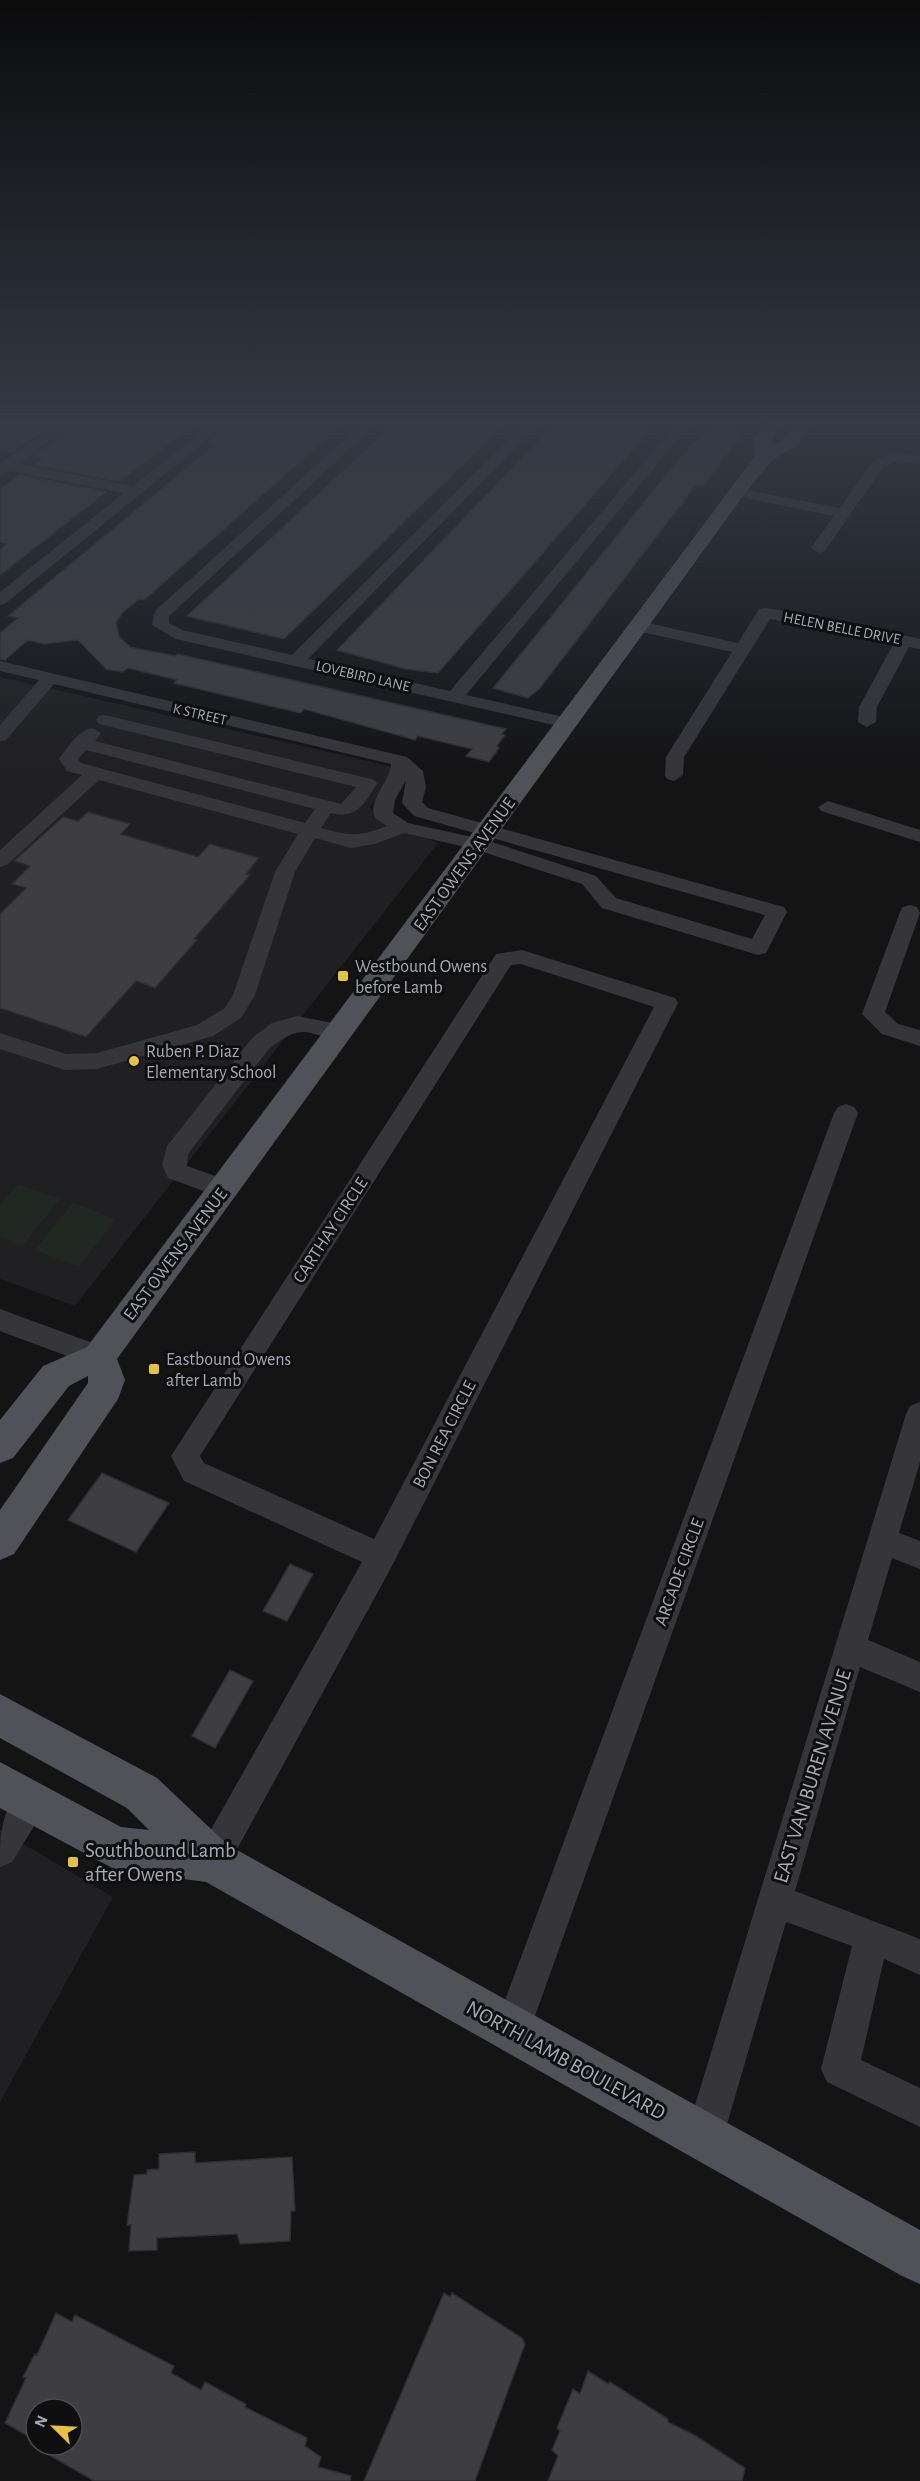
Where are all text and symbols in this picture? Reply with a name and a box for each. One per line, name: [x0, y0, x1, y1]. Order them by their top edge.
street label: HELEN BELLE DRIVE: [782, 610, 902, 647]
street label: LOVEBIRD LANE: [315, 658, 411, 695]
street label: K STREET: [171, 701, 229, 728]
street label: EAST OWENS AVENUE: [411, 794, 519, 935]
place label: Westbound Owens before Lamb: [355, 958, 487, 997]
marker: Westbound Owens before Lamb: [336, 969, 350, 983]
place label: Ruben P. Diaz Elementary School: [146, 1043, 277, 1082]
marker: Ruben P. Diaz Elementary School: [127, 1054, 141, 1068]
street label: CARTHAY CIRCLE: [290, 1174, 372, 1287]
street label: EAST OWENS AVENUE: [121, 1185, 231, 1324]
place label: Eastbound Owens after Lamb: [166, 1351, 291, 1390]
marker: Eastbound Owens after Lamb: [147, 1362, 161, 1376]
street label: BON REA CIRCLE: [410, 1378, 480, 1491]
street label: ARCADE CIRCLE: [652, 1516, 708, 1628]
street label: EAST VAN BUREN AVENUE: [770, 1667, 855, 1885]
place label: Southbound Lamb after Owens: [85, 1840, 236, 1885]
marker: Southbound Lamb after Owens: [66, 1855, 80, 1869]
street label: NORTH LAMB BOULEVARD: [463, 1997, 669, 2124]
north arrow: [24, 2397, 84, 2457]
text: N: [32, 2413, 51, 2430]

